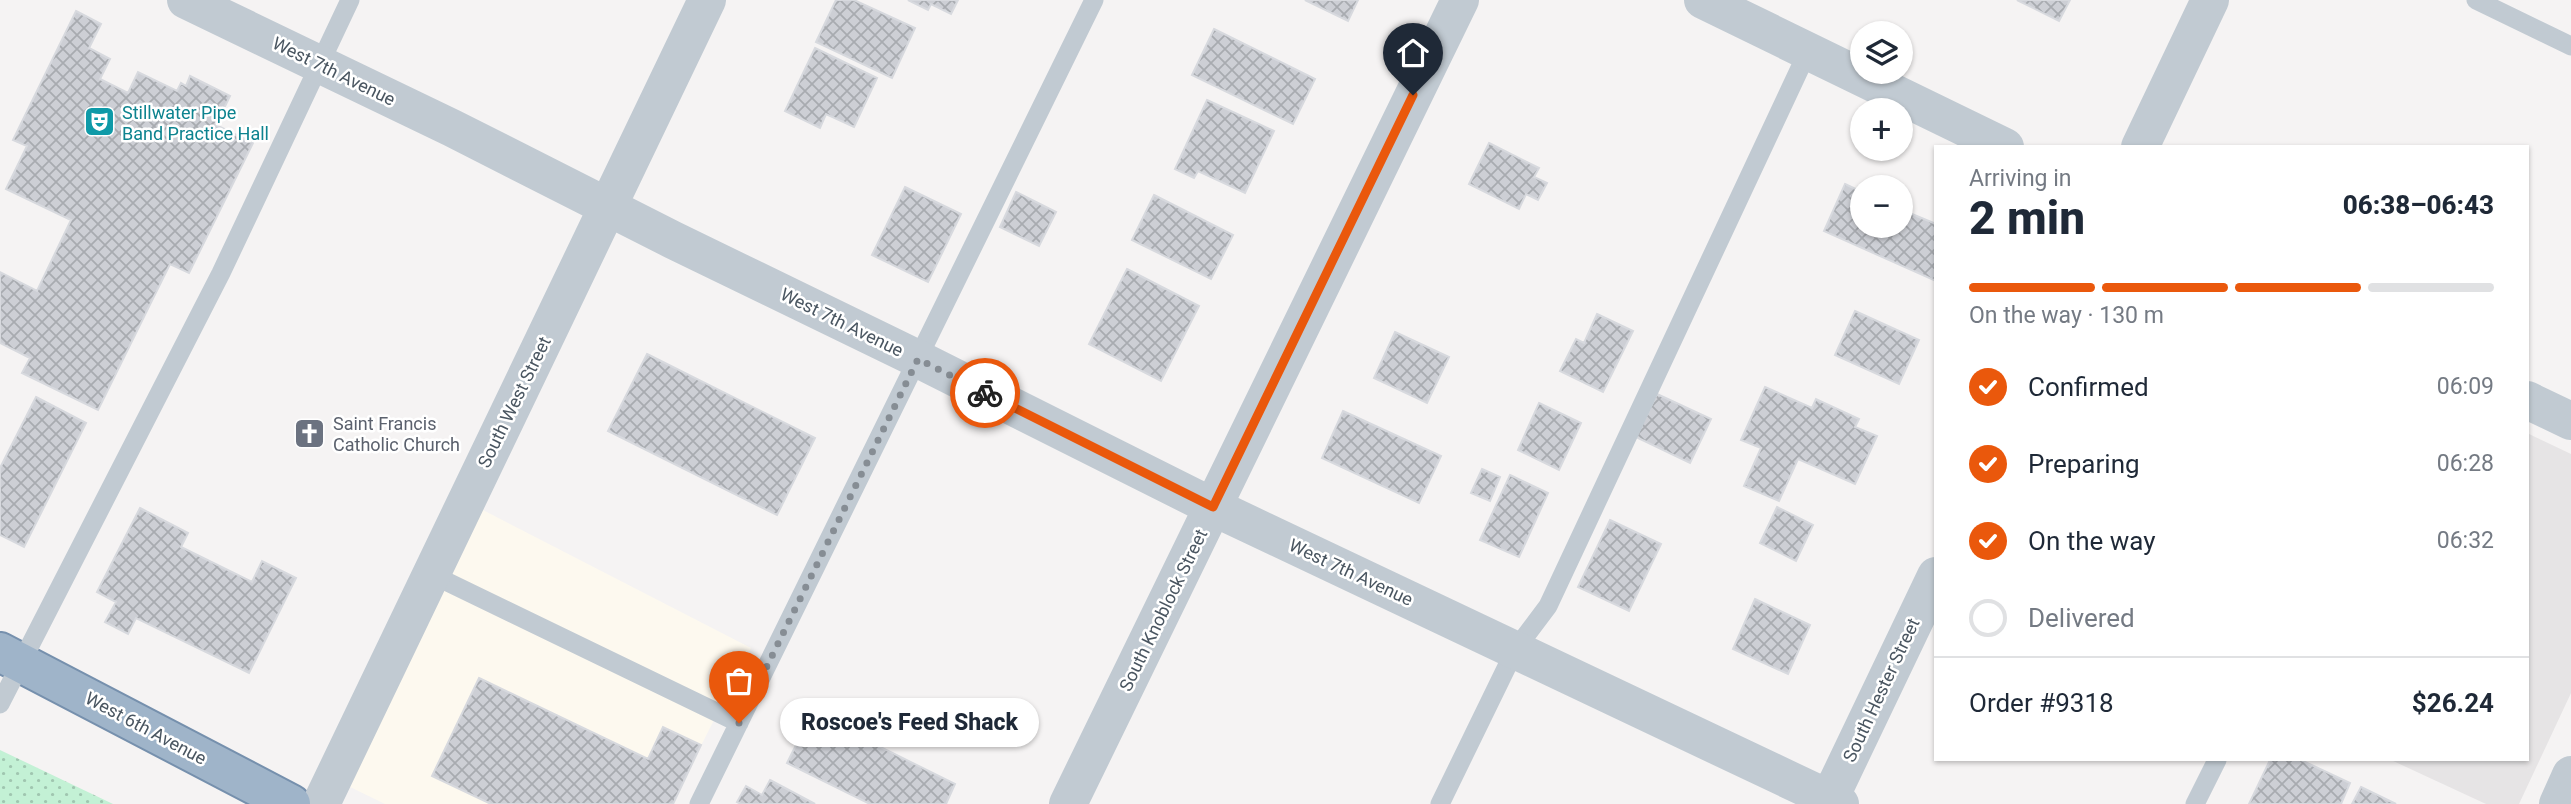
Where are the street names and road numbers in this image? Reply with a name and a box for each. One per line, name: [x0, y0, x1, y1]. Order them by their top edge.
street label: West 7th Avenue: [269, 32, 399, 110]
street label: West 7th Avenue: [777, 283, 907, 361]
street label: South West Street: [473, 333, 555, 471]
street label: South Knoblock Street: [1115, 525, 1211, 694]
street label: West 7th Avenue: [1286, 534, 1416, 610]
street label: South Hester Street: [1838, 615, 1924, 765]
street label: West 6th Avenue: [82, 687, 210, 769]

